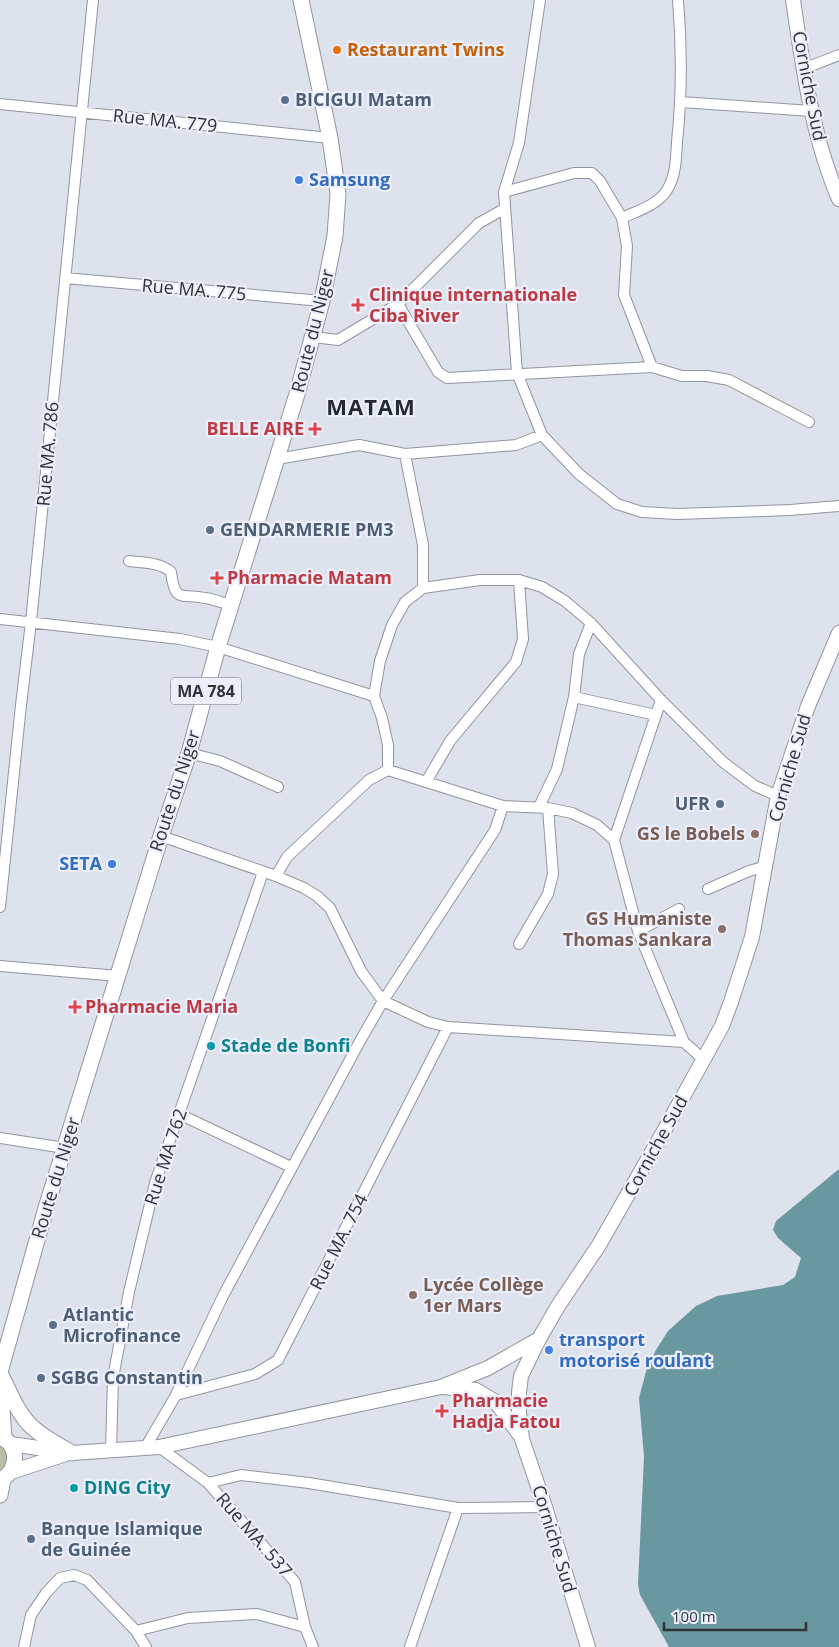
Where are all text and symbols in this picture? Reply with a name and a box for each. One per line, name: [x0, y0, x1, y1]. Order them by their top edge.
street label: Corniche Sud: [788, 29, 832, 143]
place label: Restaurant Twins: [347, 37, 505, 61]
marker: Restaurant Twins: [331, 44, 343, 56]
place label: BICIGUI Matam: [295, 87, 432, 111]
marker: BICIGUI Matam: [279, 94, 291, 106]
street label: Rue MA. 779: [112, 103, 218, 137]
place label: Samsung: [309, 167, 390, 191]
marker: Samsung: [293, 174, 305, 186]
street label: Route du Niger: [285, 266, 339, 395]
street label: Rue MA. 775: [141, 272, 247, 306]
place label: Clinique internationale Ciba River: [369, 282, 577, 327]
marker: Clinique internationale Ciba River: [351, 298, 365, 312]
district label: MATAM: [326, 391, 416, 421]
street label: Rue MA. 786: [30, 401, 64, 507]
place label: BELLE AIRE: [206, 416, 304, 440]
marker: BELLE AIRE: [308, 422, 322, 436]
place label: GENDARMERIE PM3: [220, 517, 394, 541]
marker: GENDARMERIE PM3: [204, 524, 216, 536]
place label: Pharmacie Matam: [227, 565, 392, 589]
marker: Pharmacie Matam: [211, 572, 223, 584]
road number: MA 784: [171, 678, 241, 704]
street label: Corniche Sud: [762, 711, 816, 825]
street label: Route du Niger: [143, 726, 205, 854]
place label: UFR: [675, 791, 710, 815]
marker: UFR: [714, 798, 726, 810]
place label: GS le Bobels: [637, 821, 745, 845]
marker: GS le Bobels: [749, 828, 761, 840]
place label: SETA: [59, 851, 103, 875]
marker: SETA: [106, 858, 118, 870]
place label: GS Humaniste Thomas Sankara: [563, 906, 712, 951]
marker: GS Humaniste Thomas Sankara: [716, 923, 728, 935]
place label: Pharmacie Maria: [85, 994, 238, 1018]
marker: Pharmacie Maria: [69, 1001, 81, 1013]
place label: Stade de Bonfi: [221, 1033, 351, 1057]
marker: Stade de Bonfi: [205, 1040, 217, 1052]
street label: Corniche Sud: [618, 1091, 693, 1200]
street label: Rue MA 762: [138, 1105, 192, 1208]
street label: Route du Niger: [25, 1113, 85, 1242]
street label: Rue MA. 754: [304, 1189, 373, 1294]
place label: Lycée Collège 1er Mars: [423, 1272, 544, 1317]
marker: Lycée Collège 1er Mars: [407, 1289, 419, 1301]
place label: Atlantic Microfinance: [63, 1302, 181, 1347]
marker: Atlantic Microfinance: [47, 1319, 59, 1331]
place label: transport motorisé roulant: [559, 1327, 712, 1372]
marker: transport motorisé roulant: [543, 1344, 555, 1356]
place label: SGBG Constantin: [51, 1365, 203, 1389]
marker: SGBG Constantin: [35, 1372, 47, 1384]
place label: Pharmacie Hadja Fatou: [452, 1388, 561, 1433]
marker: Pharmacie Hadja Fatou: [436, 1405, 448, 1417]
place label: DING City: [84, 1475, 171, 1499]
marker: DING City: [68, 1482, 80, 1494]
street label: Corniche Sud: [527, 1482, 583, 1596]
street label: Rue MA. 537: [211, 1487, 298, 1582]
place label: Banque Islamique de Guinée: [41, 1516, 203, 1561]
marker: Banque Islamique de Guinée: [25, 1533, 37, 1545]
scale bar: [664, 1600, 806, 1632]
text: 100 m: [672, 1606, 716, 1626]

